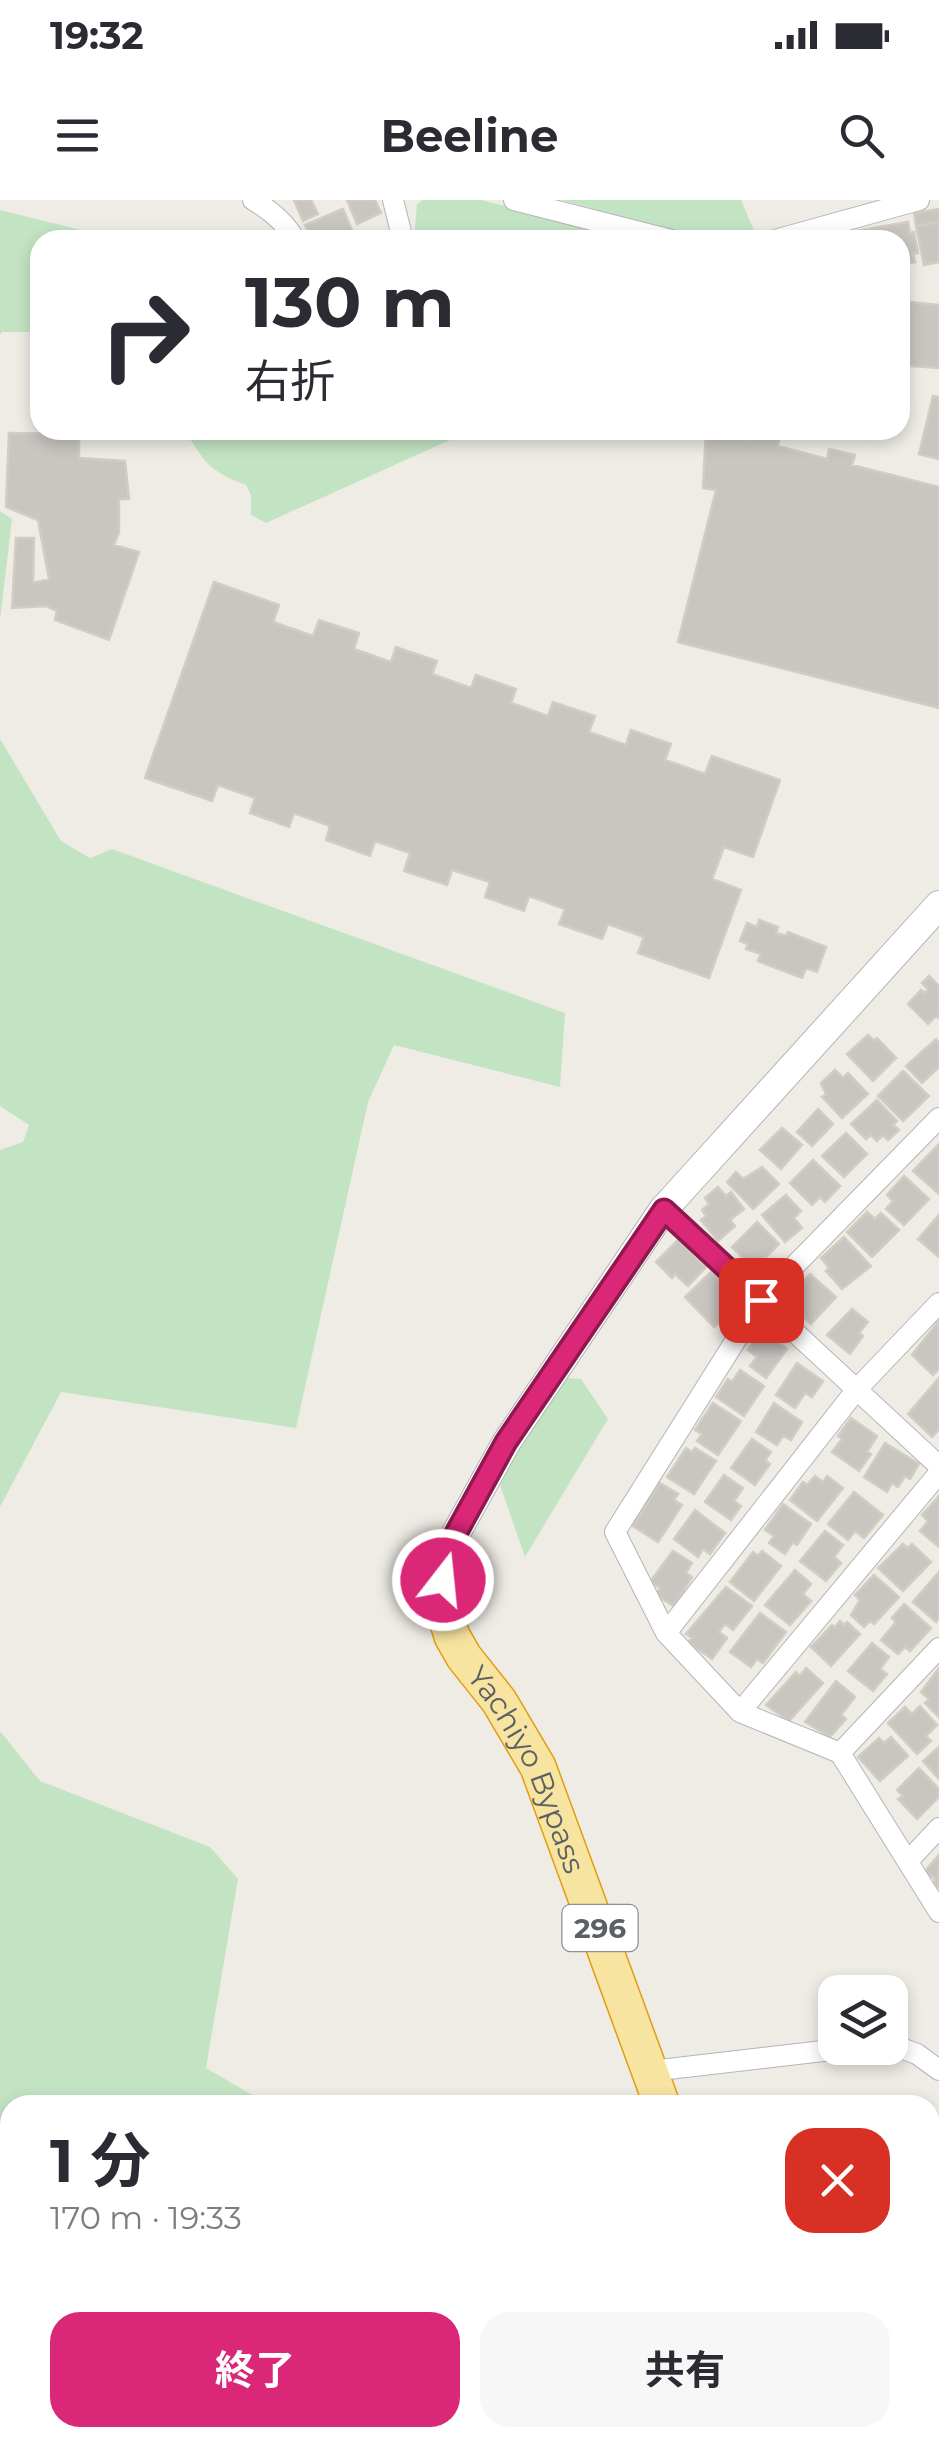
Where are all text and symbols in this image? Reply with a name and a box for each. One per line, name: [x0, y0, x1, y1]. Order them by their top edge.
text: 19:32: [50, 12, 144, 59]
icon: menu: [50, 108, 105, 163]
text: Beeline: [381, 108, 558, 163]
icon: search: [834, 108, 889, 163]
text: 130 m: [245, 259, 455, 345]
icon: right: [80, 270, 210, 400]
text: 右折: [245, 353, 335, 408]
pin: [719, 1258, 804, 1343]
icon: arrive: [734, 1273, 789, 1328]
position arrow: [391, 1528, 495, 1632]
street label: Yachiyo Bypass: [460, 1658, 594, 1878]
road number: 296: [562, 1905, 638, 1951]
map controls: [818, 1975, 908, 2065]
button: layers: [818, 1975, 908, 2065]
text: 1 分: [50, 2124, 151, 2197]
button: close: [785, 2128, 890, 2233]
text: 170 m · 19:33: [50, 2198, 242, 2237]
button: 終了: [50, 2312, 460, 2427]
button: 共有: [480, 2312, 890, 2427]

